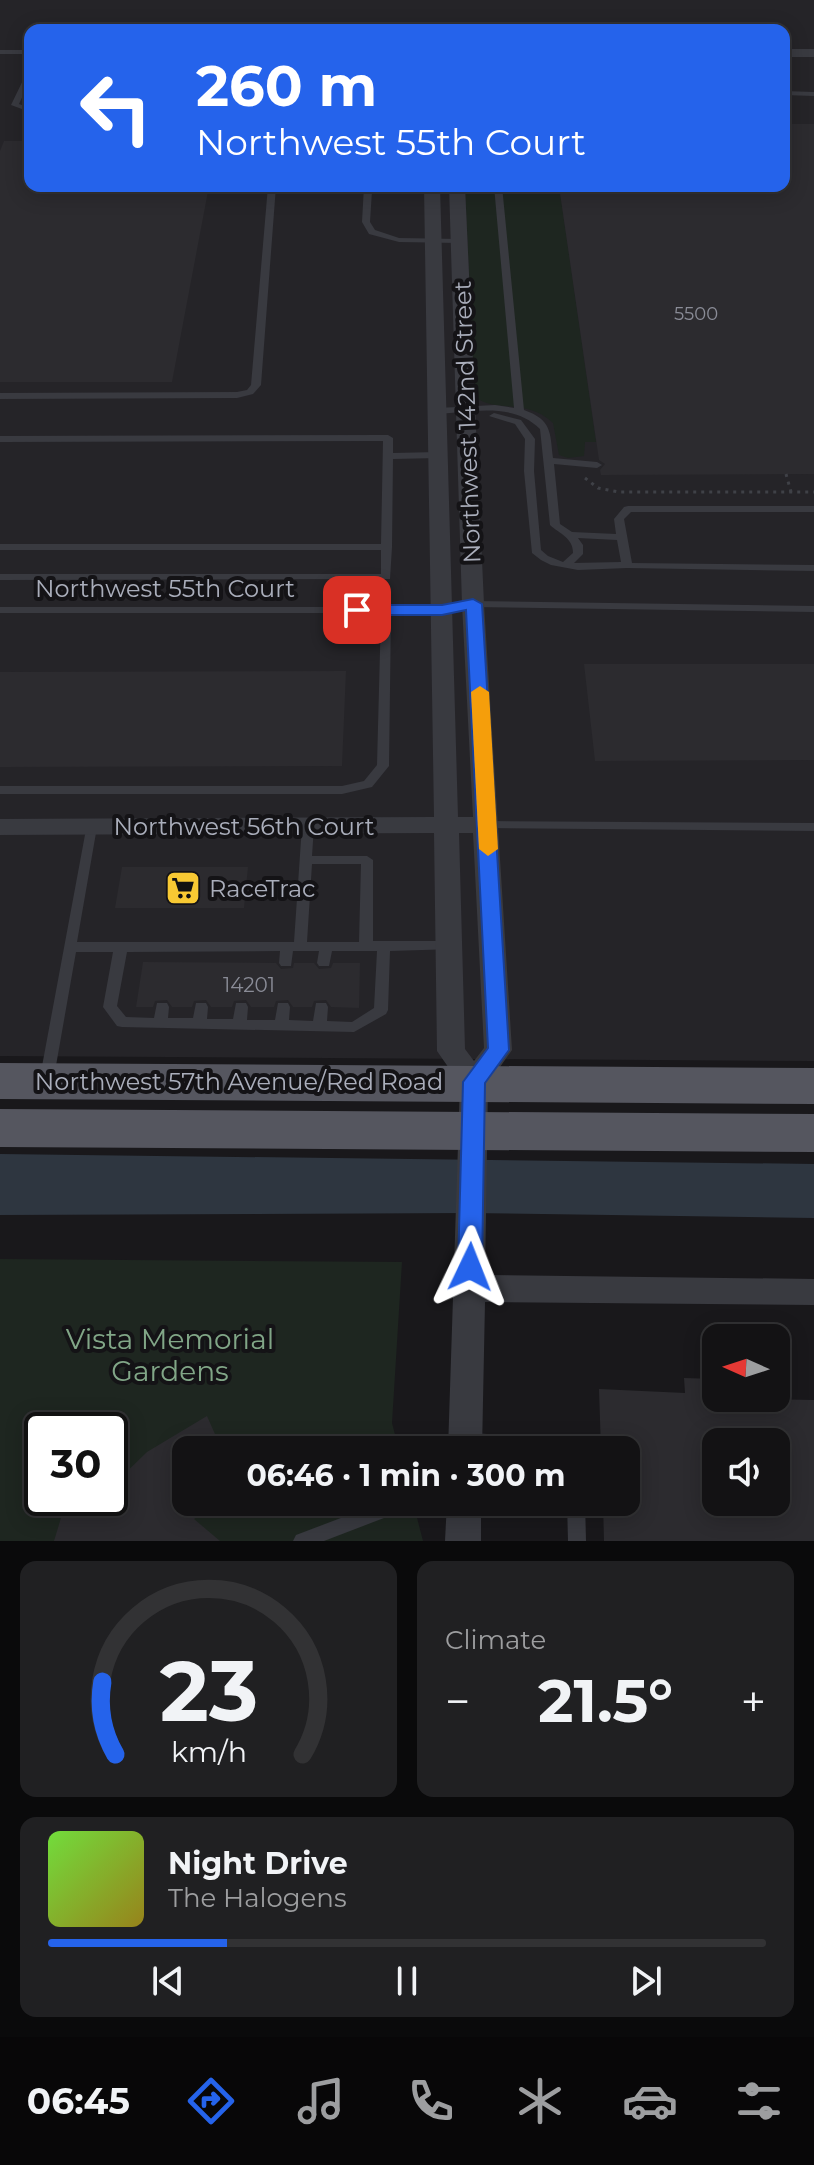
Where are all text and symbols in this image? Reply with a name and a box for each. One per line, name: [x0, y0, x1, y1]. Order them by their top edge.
text: 260 m: [196, 52, 377, 120]
icon: left: [64, 56, 168, 160]
text: Northwest 55th Court: [196, 120, 586, 164]
street label: Northwest 142nd Street: [448, 280, 486, 564]
house number: 5500: [674, 303, 718, 325]
street label: Northwest 55th Court: [35, 574, 295, 603]
pin: [323, 576, 391, 644]
icon: arrive: [335, 588, 379, 632]
street label: Northwest 56th Court: [113, 812, 375, 841]
supermarket icon: RaceTrac: [164, 869, 202, 907]
place label: RaceTrac: [209, 874, 316, 903]
house number: 14201: [223, 973, 275, 997]
street label: Northwest 57th Avenue/Red Road: [35, 1067, 443, 1096]
position arrow: [428, 1225, 512, 1309]
park label: Vista Memorial Gardens: [66, 1322, 274, 1388]
north arrow: [702, 1324, 790, 1412]
map controls: [702, 1324, 790, 1516]
speed limit sign: 30: [24, 1412, 128, 1516]
button: sound: [702, 1428, 790, 1516]
text: 06:46 · 1 min · 300 m: [246, 1457, 566, 1494]
text: Climate: [445, 1624, 546, 1656]
text: 23: [159, 1640, 258, 1742]
text: 21.5°: [538, 1664, 673, 1737]
text: −: [445, 1674, 470, 1728]
text: +: [741, 1674, 766, 1728]
text: km/h: [170, 1734, 247, 1769]
text: Night Drive: [168, 1845, 348, 1882]
text: The Halogens: [168, 1882, 347, 1914]
icon: previous: [146, 1959, 190, 2003]
icon: pause: [385, 1959, 429, 2003]
icon: next: [624, 1959, 668, 2003]
icon: directions: [183, 2073, 239, 2129]
icon: music: [293, 2073, 349, 2129]
icon: phone: [403, 2073, 459, 2129]
icon: climate: [512, 2073, 568, 2129]
icon: car: [622, 2073, 678, 2129]
icon: filters: [731, 2073, 787, 2129]
text: 06:45: [27, 2079, 130, 2123]

